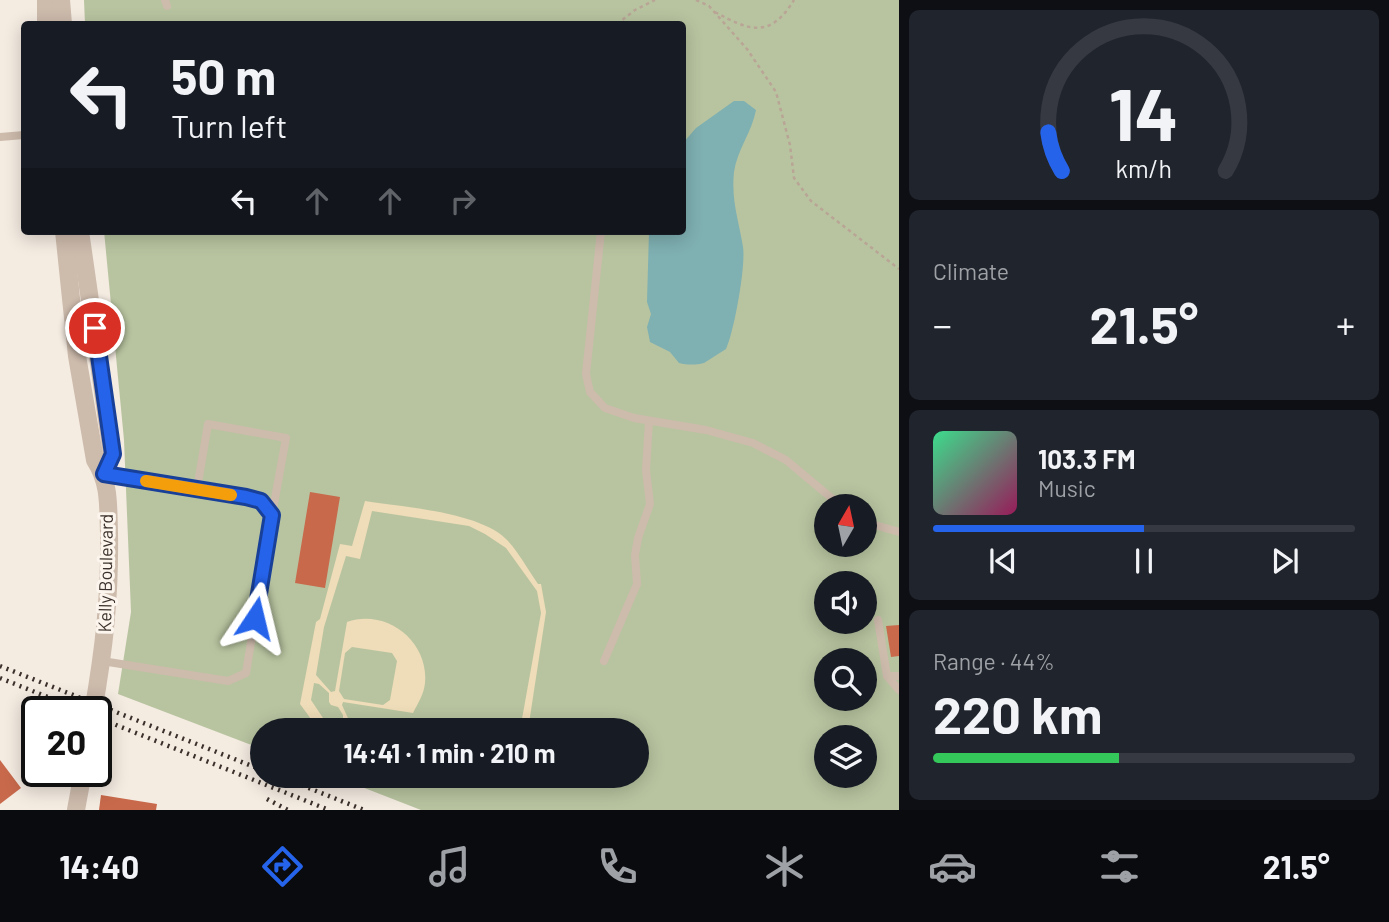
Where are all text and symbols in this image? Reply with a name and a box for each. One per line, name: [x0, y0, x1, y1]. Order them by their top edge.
text: 50 m: [171, 46, 276, 105]
icon: left: [56, 49, 147, 140]
text: 14: [1109, 68, 1179, 156]
text: Turn left: [171, 106, 288, 144]
text: km/h: [1116, 153, 1172, 183]
icon: left: [225, 182, 263, 220]
icon: ahead: [298, 182, 336, 220]
icon: ahead: [371, 182, 409, 220]
icon: right: [444, 182, 482, 220]
text: Climate: [933, 257, 1009, 285]
text: 21.5°: [1090, 292, 1198, 354]
pin: [65, 298, 125, 358]
text: −: [933, 301, 952, 347]
text: +: [1336, 301, 1355, 347]
icon: arrive: [76, 309, 114, 347]
text: 103.3 FM: [1038, 443, 1135, 474]
text: Music: [1038, 474, 1096, 502]
north arrow: [814, 494, 877, 556]
map controls: [814, 494, 877, 788]
street label: Kelly Boulevard: [93, 514, 117, 632]
icon: previous: [984, 542, 1022, 580]
icon: pause: [1125, 542, 1163, 580]
icon: next: [1266, 542, 1304, 580]
button: sound: [814, 571, 877, 634]
position arrow: [218, 581, 292, 655]
text: Range · 44%: [933, 647, 1055, 675]
button: search: [814, 648, 877, 711]
text: 220 km: [933, 682, 1102, 744]
speed limit sign: 20: [21, 696, 112, 787]
button: layers: [814, 725, 877, 788]
text: 14:41 · 1 min · 210 m: [343, 737, 556, 768]
icon: directions: [258, 842, 307, 891]
icon: music: [425, 842, 474, 891]
icon: phone: [593, 842, 642, 891]
icon: climate: [760, 842, 809, 891]
icon: car: [928, 842, 977, 891]
icon: filters: [1095, 842, 1144, 891]
text: 14:40: [59, 847, 139, 885]
text: 21.5°: [1263, 847, 1330, 885]

